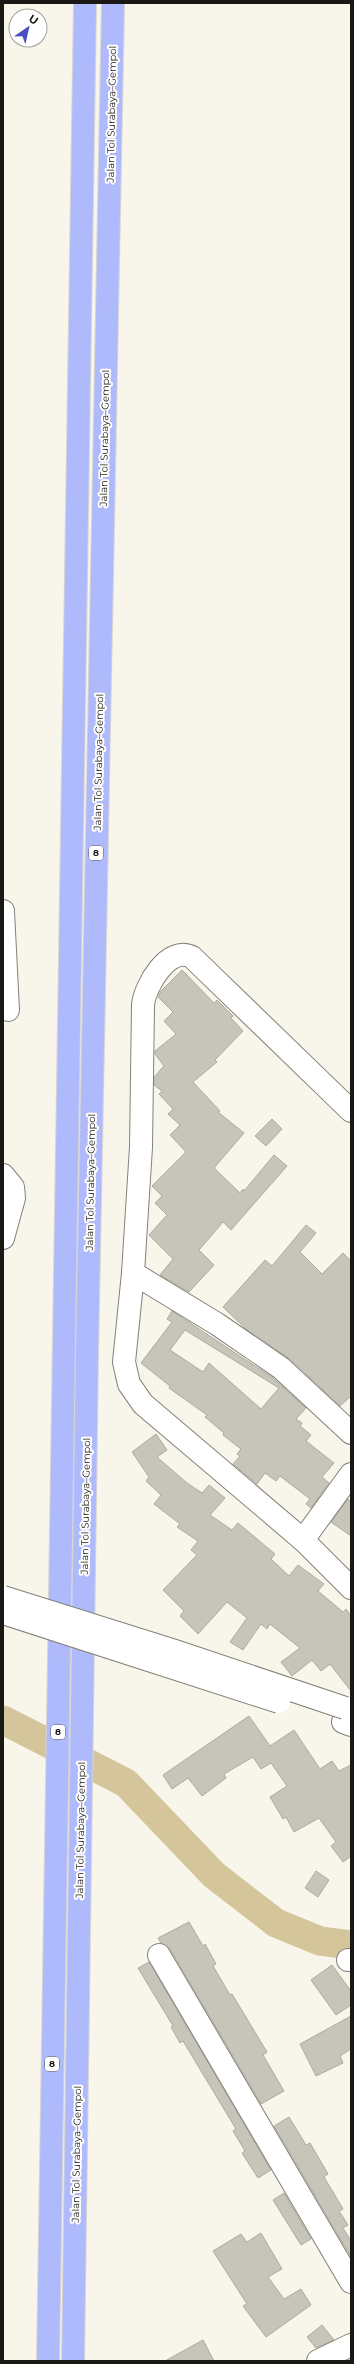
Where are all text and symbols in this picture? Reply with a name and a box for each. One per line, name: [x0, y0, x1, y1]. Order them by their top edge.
north arrow: [8, 8, 48, 48]
text: U: [26, 11, 41, 28]
street label: Jalan Tol Surabaya–Gempol: [104, 45, 119, 184]
street label: Jalan Tol Surabaya–Gempol: [97, 369, 112, 508]
street label: Jalan Tol Surabaya–Gempol: [91, 693, 106, 832]
road number: 8: [89, 846, 103, 860]
street label: Jalan Tol Surabaya–Gempol: [83, 1113, 98, 1252]
street label: Jalan Tol Surabaya–Gempol: [78, 1437, 93, 1576]
road number: 8: [51, 1725, 65, 1739]
street label: Jalan Tol Surabaya–Gempol: [73, 1761, 88, 1900]
road number: 8: [45, 2057, 59, 2071]
street label: Jalan Tol Surabaya–Gempol: [69, 2085, 84, 2224]

